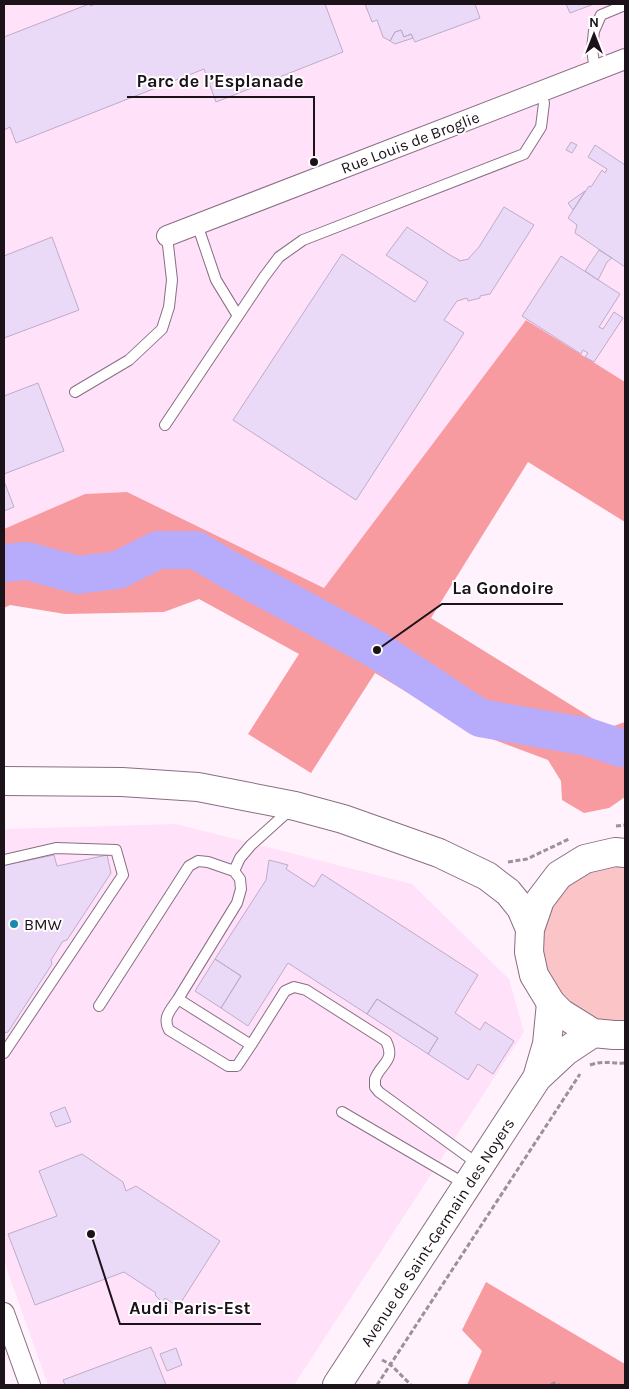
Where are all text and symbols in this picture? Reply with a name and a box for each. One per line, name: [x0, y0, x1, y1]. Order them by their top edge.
north arrow: [569, 10, 619, 60]
text: N: [589, 14, 599, 31]
callout: Parc de l’Esplanade: [127, 64, 314, 97]
text: Parc de l’Esplanade: [136, 70, 304, 92]
street label: Rue Louis de Broglie: [338, 107, 482, 178]
callout: La Gondoire: [442, 571, 563, 604]
text: La Gondoire: [452, 577, 554, 599]
place label: BMW: [24, 915, 62, 934]
marker: BMW: [8, 918, 20, 930]
street label: Avenue de Saint-Germain des Noyers: [356, 1115, 518, 1350]
callout: Audi Paris-Est: [120, 1291, 261, 1324]
text: Audi Paris-Est: [129, 1297, 251, 1319]

